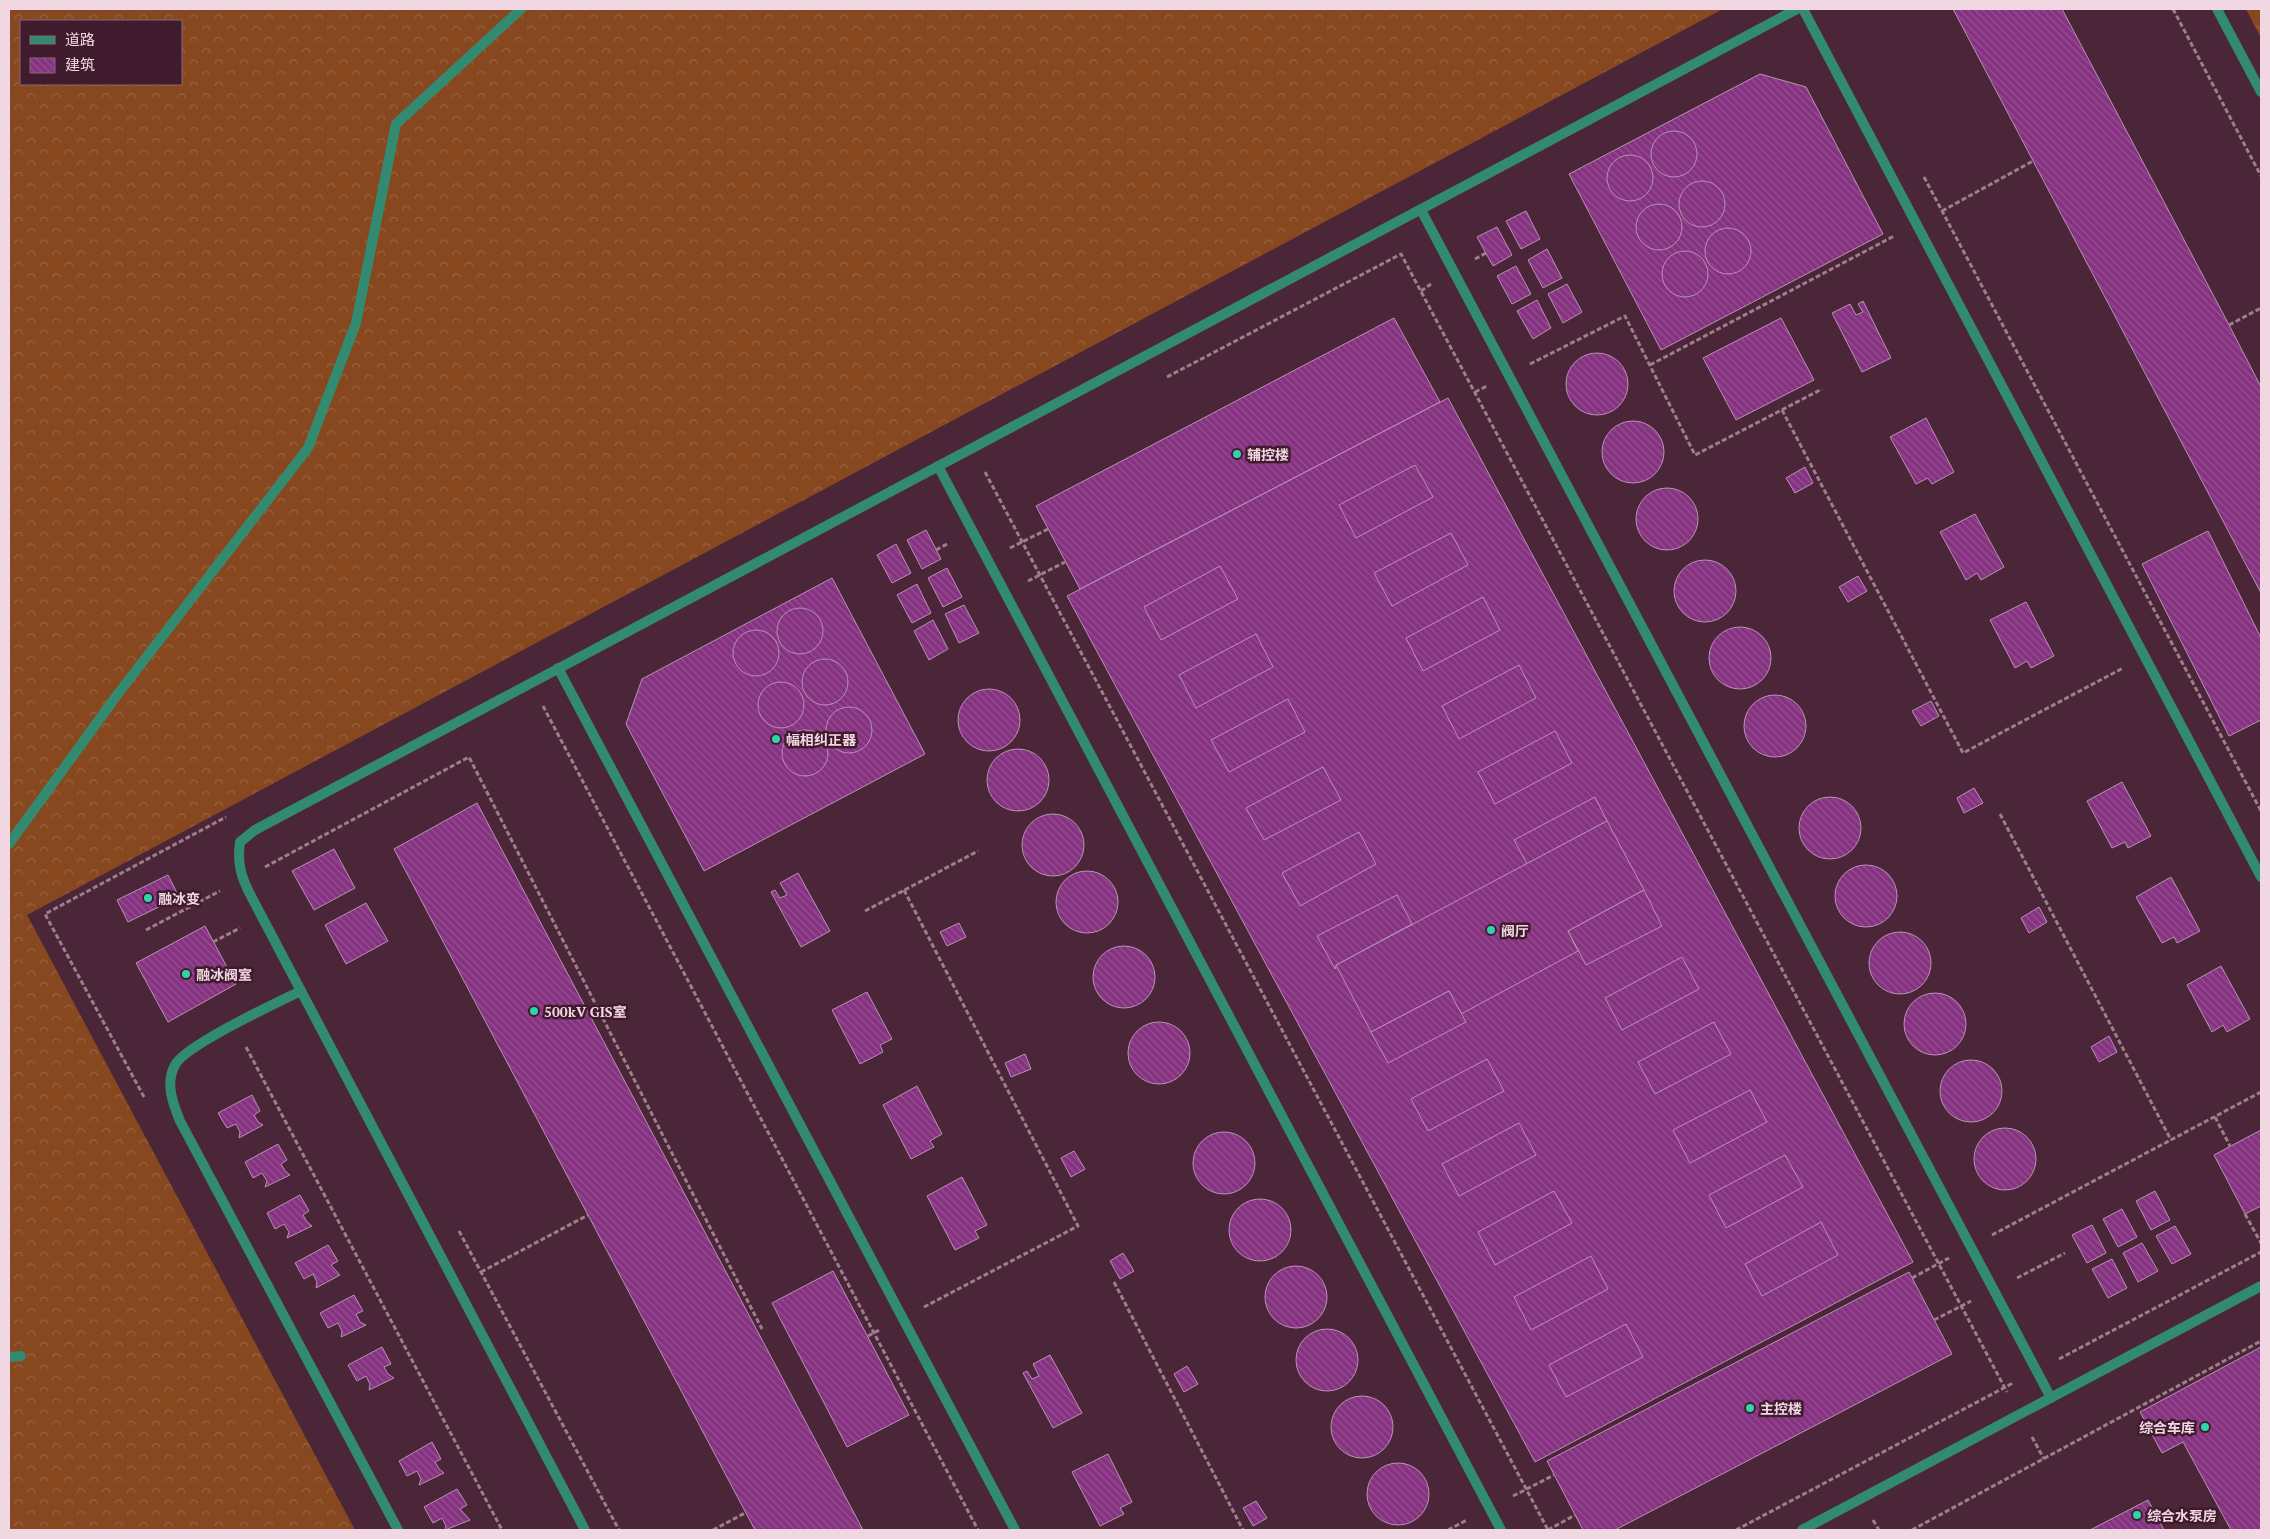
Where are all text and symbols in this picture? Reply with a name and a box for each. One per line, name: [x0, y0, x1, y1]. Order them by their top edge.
legend: [20, 20, 182, 85]
text: 道路: [65, 29, 95, 49]
text: 建筑: [65, 54, 95, 74]
place label: 辅控楼: [1247, 445, 1289, 464]
marker: 辅控楼: [1231, 448, 1243, 460]
place label: 幅相纠正器: [786, 730, 857, 749]
marker: 幅相纠正器: [770, 733, 782, 745]
place label: 融冰变: [158, 889, 200, 908]
marker: 融冰变: [142, 892, 154, 904]
place label: 阀厅: [1501, 921, 1529, 940]
marker: 阀厅: [1485, 924, 1497, 936]
place label: 融冰阀室: [196, 965, 252, 984]
marker: 融冰阀室: [180, 968, 192, 980]
place label: 500kV GIS室: [544, 1002, 627, 1021]
marker: 500kV GIS室: [528, 1005, 540, 1017]
place label: 主控楼: [1760, 1399, 1802, 1418]
marker: 主控楼: [1744, 1402, 1756, 1414]
place label: 综合车库: [2139, 1418, 2195, 1437]
marker: 综合车库: [2199, 1421, 2211, 1433]
place label: 综合水泵房: [2147, 1506, 2217, 1525]
marker: 综合水泵房: [2131, 1509, 2143, 1521]

